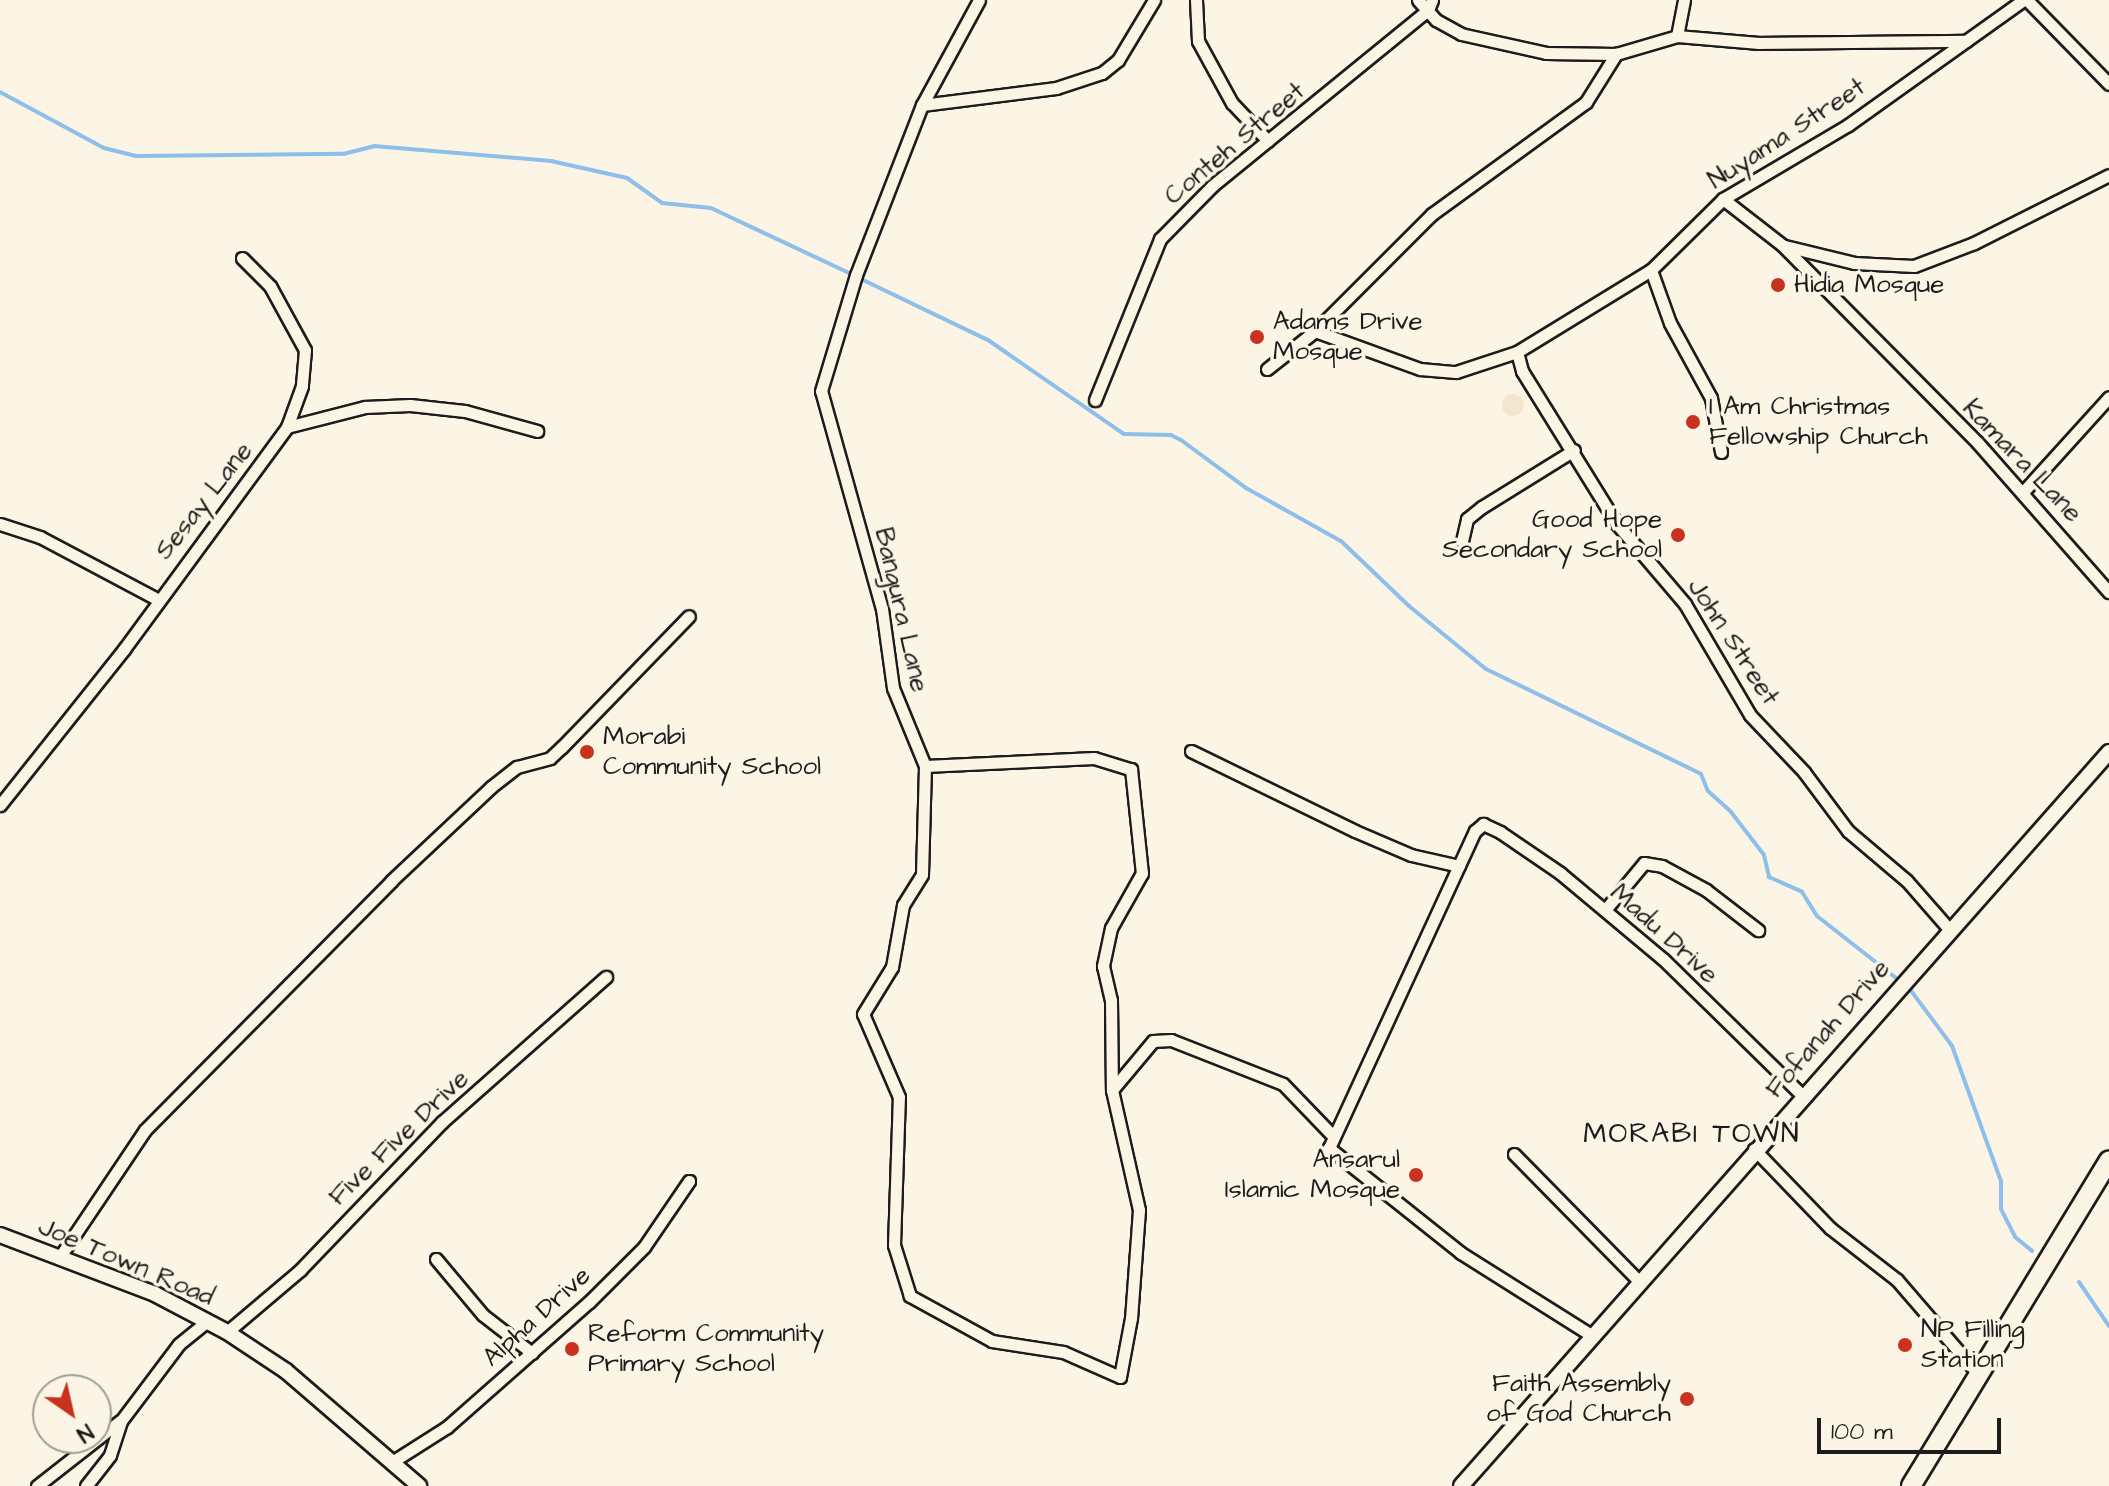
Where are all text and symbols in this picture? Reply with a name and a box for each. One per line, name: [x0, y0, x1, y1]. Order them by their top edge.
street label: Nuyama Street: [1703, 72, 1871, 196]
street label: Conteh Street: [1158, 76, 1312, 212]
place label: Hidia Mosque: [1794, 269, 1944, 301]
marker: Hidia Mosque: [1769, 276, 1787, 294]
place label: Adams Drive Mosque: [1273, 306, 1423, 368]
marker: Adams Drive Mosque: [1248, 328, 1266, 346]
place label: I Am Christmas Fellowship Church: [1709, 391, 1928, 452]
street label: Kamara Lane: [1956, 393, 2088, 529]
marker: I Am Christmas Fellowship Church: [1684, 413, 1702, 431]
street label: Sesay Lane: [149, 436, 259, 566]
place label: Good Hope Secondary School: [1442, 504, 1662, 566]
street label: Bangura Lane: [867, 525, 935, 695]
marker: Good Hope Secondary School: [1669, 526, 1687, 544]
street label: John Street: [1680, 573, 1786, 711]
place label: Morabi Community School: [603, 721, 821, 782]
marker: Morabi Community School: [578, 743, 596, 761]
street label: Madu Drive: [1604, 877, 1724, 991]
street label: Fofanah Drive: [1759, 953, 1897, 1105]
street label: Five Five Drive: [323, 1063, 475, 1213]
district label: MORABI TOWN: [1583, 1117, 1801, 1151]
place label: Ansarul Islamic Mosque: [1225, 1144, 1400, 1206]
marker: Ansarul Islamic Mosque: [1407, 1166, 1425, 1184]
street label: Joe Town Road: [33, 1211, 219, 1313]
street label: Alpha Drive: [477, 1260, 597, 1374]
place label: NP Filling Station: [1921, 1314, 2025, 1376]
place label: Reform Community Primary School: [588, 1318, 824, 1380]
marker: NP Filling Station: [1896, 1336, 1914, 1354]
marker: Reform Community Primary School: [563, 1340, 581, 1358]
place label: Faith Assembly of God Church: [1486, 1368, 1671, 1430]
north arrow: [32, 1374, 112, 1454]
marker: Faith Assembly of God Church: [1678, 1390, 1696, 1408]
scale bar: [1821, 1402, 2005, 1452]
text: 100 m: [1831, 1415, 1893, 1449]
text: N: [70, 1416, 99, 1449]

